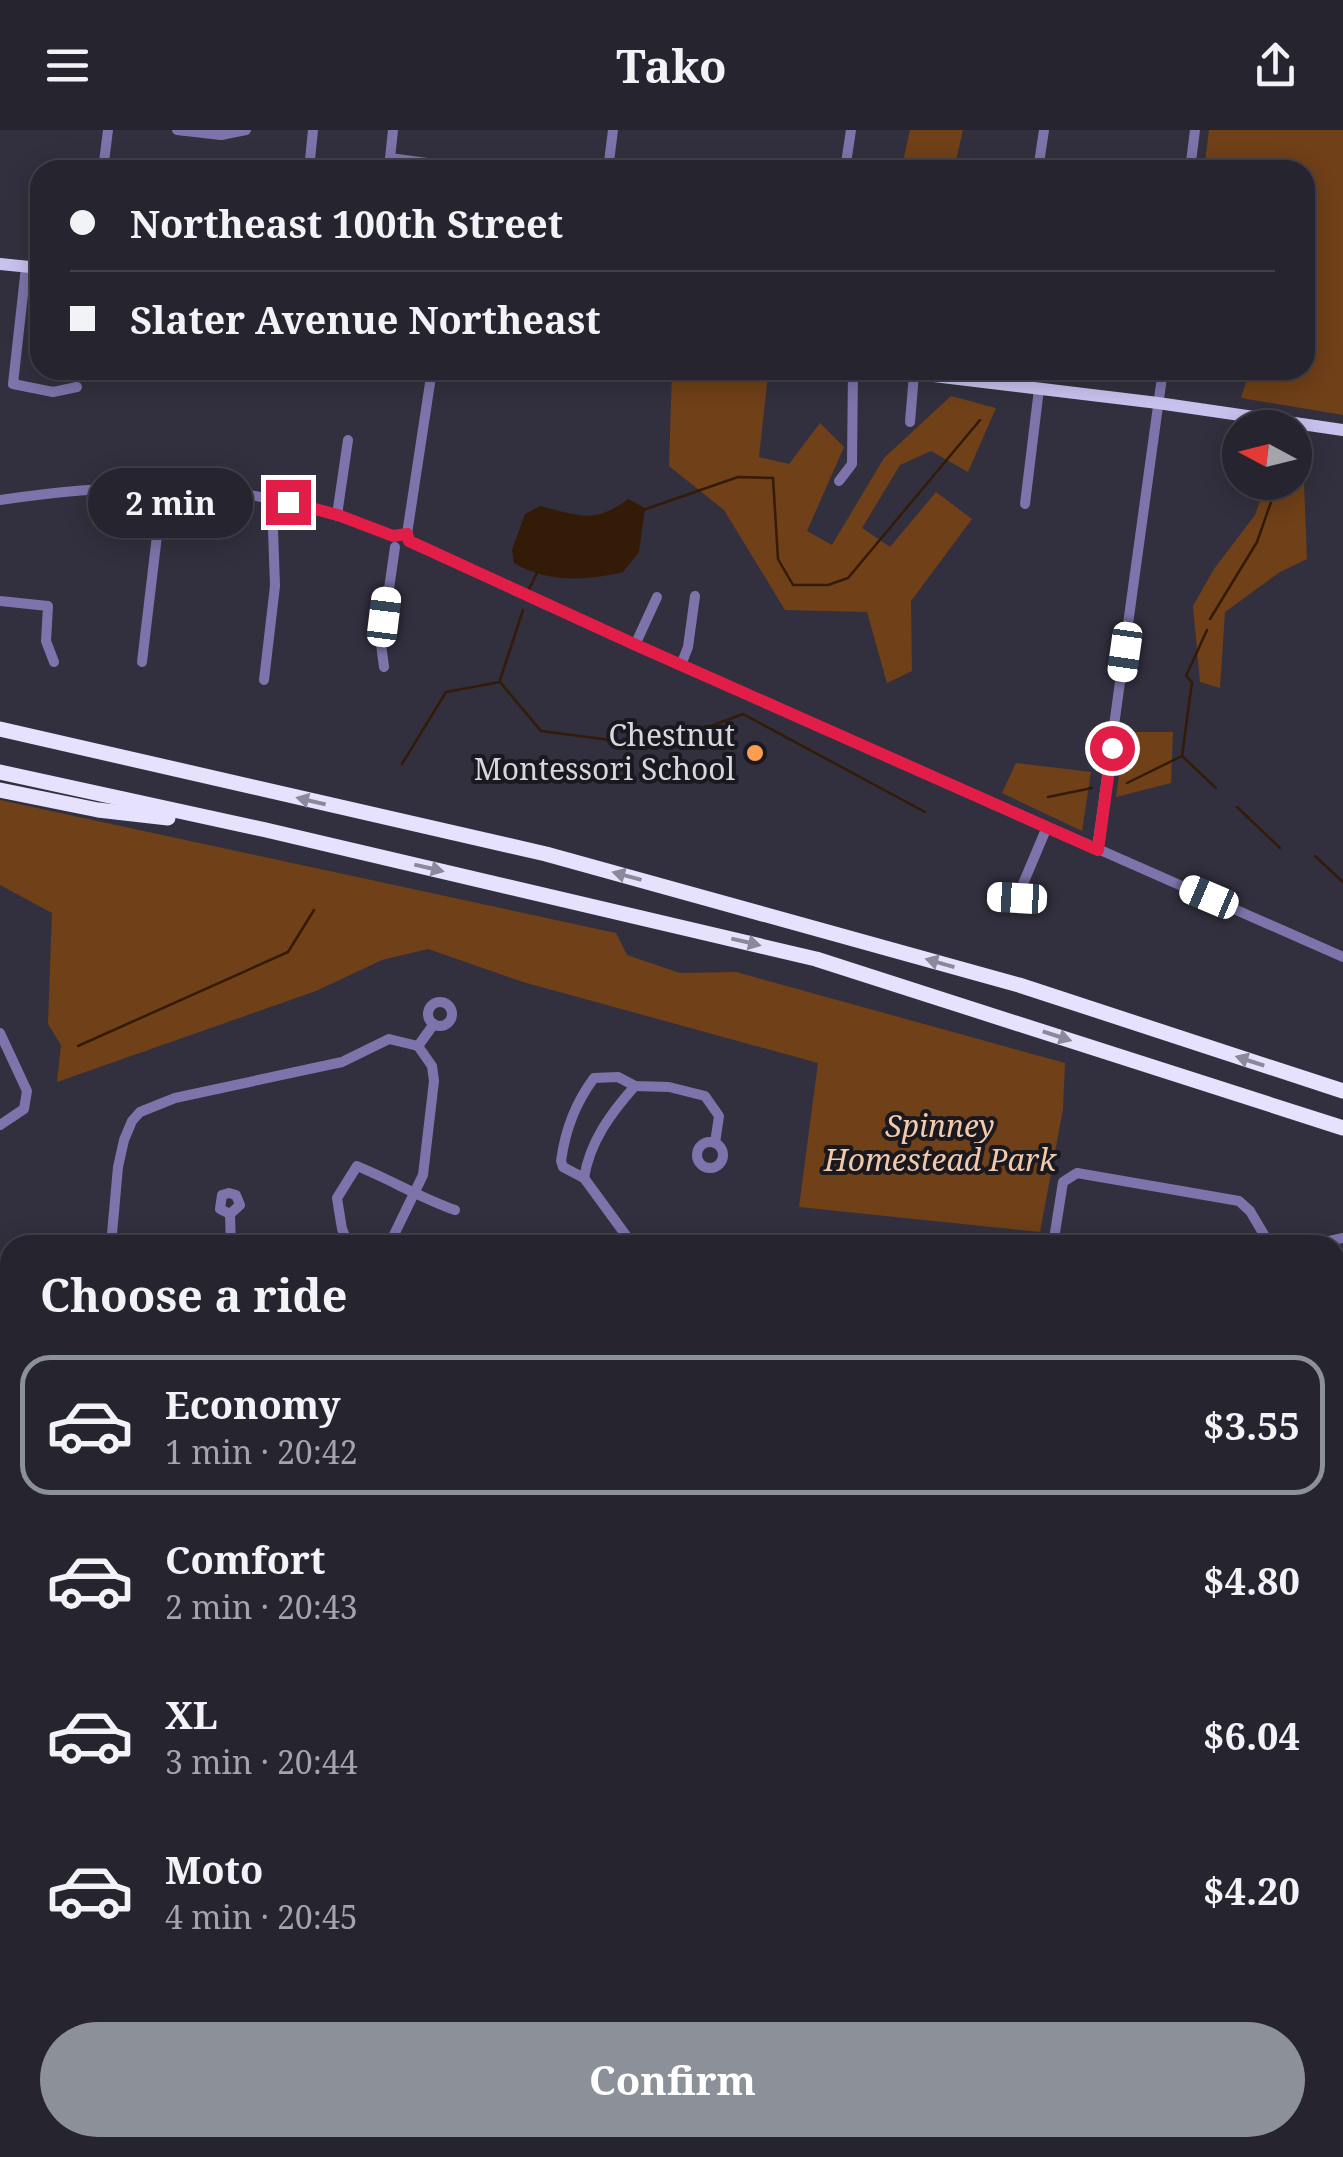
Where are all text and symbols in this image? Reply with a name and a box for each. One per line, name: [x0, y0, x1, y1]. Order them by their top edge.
text: Tako: [616, 35, 727, 96]
icon: menu: [40, 38, 95, 93]
icon: share: [1248, 38, 1303, 93]
text: Northeast 100th Street: [130, 197, 563, 249]
text: Slater Avenue Northeast: [130, 293, 601, 345]
north arrow: [1222, 410, 1312, 500]
map controls: [1222, 410, 1312, 500]
callout: 2 min: [88, 467, 253, 537]
route end: [266, 480, 311, 525]
text: 2 min: [125, 481, 216, 524]
car: [365, 585, 403, 649]
car: [1106, 620, 1144, 684]
place label: Chestnut Montessori School: [474, 714, 735, 789]
route start: [1090, 726, 1135, 771]
marker: Chestnut Montessori School: [744, 742, 766, 764]
one-way arrow: [295, 793, 326, 809]
one-way arrow: [414, 861, 445, 876]
one-way arrow: [611, 868, 642, 883]
car: [1176, 871, 1242, 923]
car: [986, 881, 1048, 915]
one-way arrow: [731, 935, 762, 950]
one-way arrow: [925, 954, 956, 970]
one-way arrow: [1042, 1030, 1072, 1045]
one-way arrow: [1235, 1052, 1265, 1067]
park label: Spinney Homestead Park: [823, 1105, 1057, 1180]
text: Choose a ride: [40, 1264, 348, 1325]
text: Economy: [165, 1378, 341, 1430]
icon: car: [45, 1380, 135, 1470]
text: $3.55: [1203, 1399, 1300, 1451]
text: 1 min · 20:42: [165, 1430, 358, 1473]
text: Comfort: [165, 1533, 325, 1585]
icon: car: [45, 1535, 135, 1625]
text: $4.80: [1203, 1554, 1300, 1606]
text: 2 min · 20:43: [165, 1585, 358, 1628]
text: XL: [165, 1688, 218, 1740]
icon: car: [45, 1690, 135, 1780]
text: $6.04: [1203, 1709, 1300, 1761]
text: 3 min · 20:44: [165, 1740, 358, 1783]
text: Moto: [165, 1843, 263, 1895]
icon: car: [45, 1845, 135, 1935]
text: $4.20: [1203, 1864, 1300, 1916]
text: 4 min · 20:45: [165, 1895, 358, 1938]
button: Confirm: [40, 2022, 1305, 2137]

